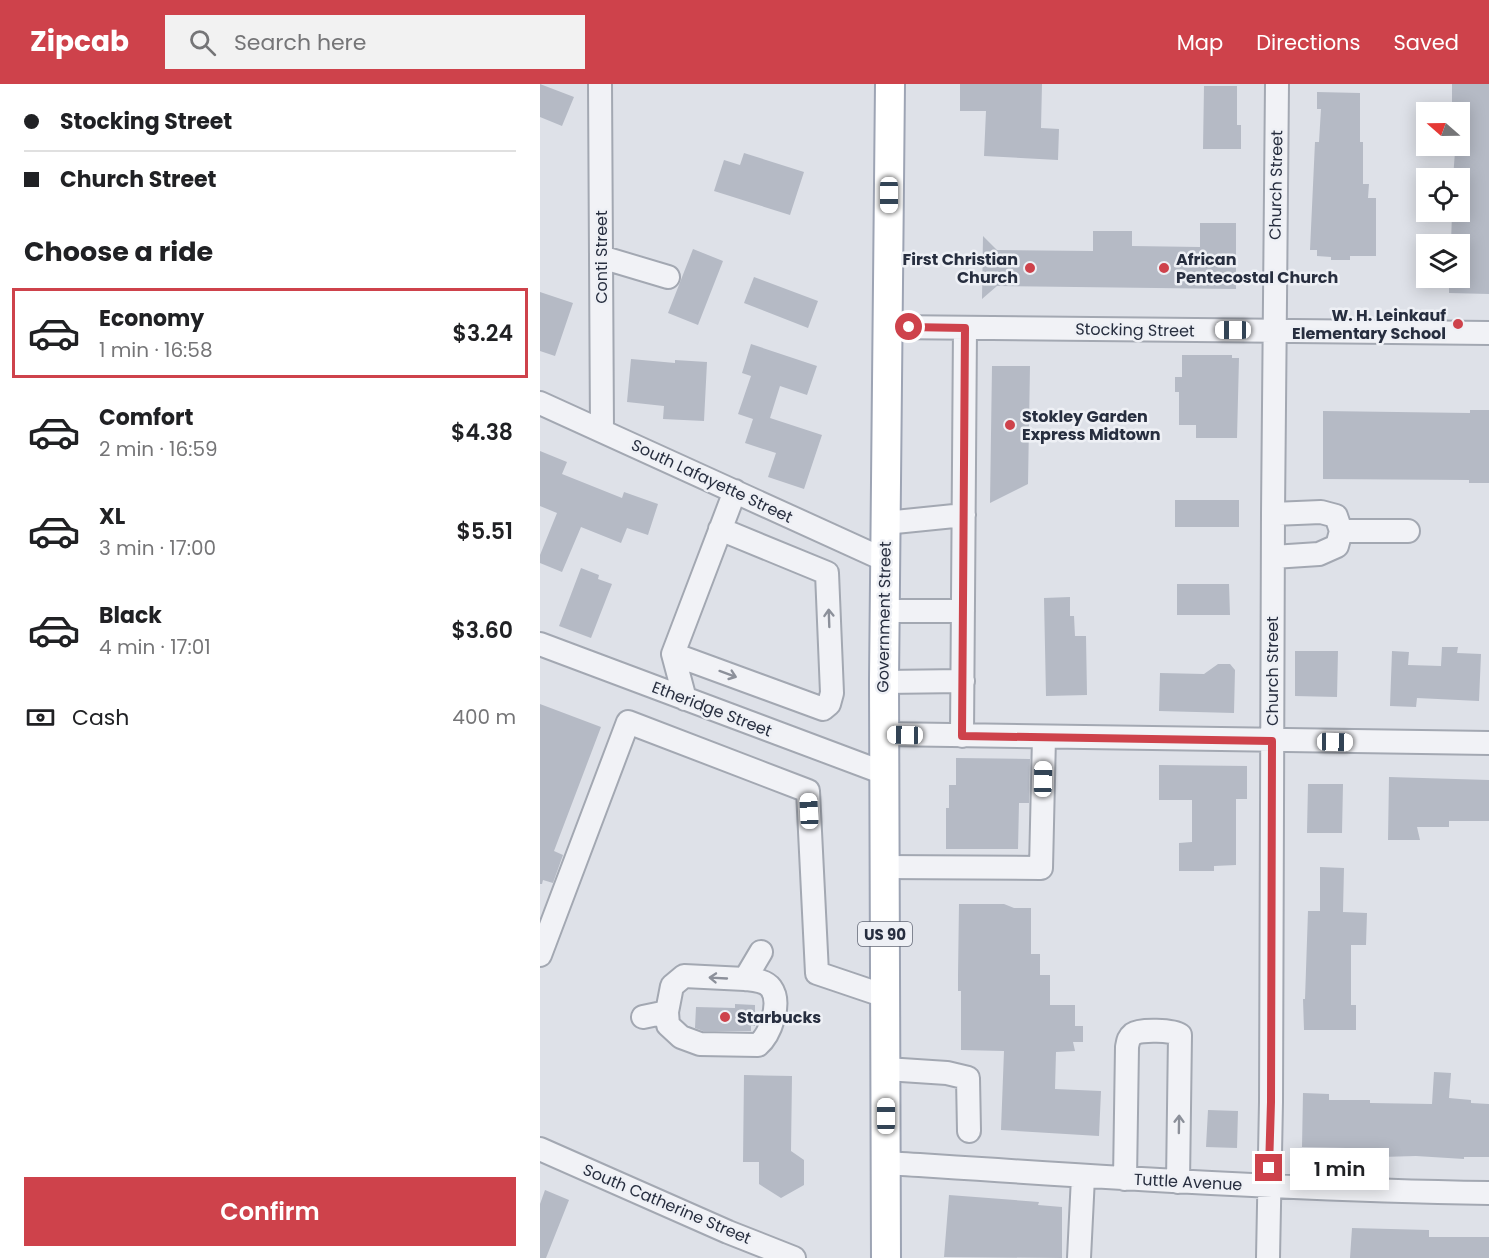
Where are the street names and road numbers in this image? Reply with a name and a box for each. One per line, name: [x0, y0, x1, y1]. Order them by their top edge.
street label: Church Street: [1264, 130, 1288, 240]
street label: Conti Street: [590, 210, 613, 304]
street label: Stocking Street: [1075, 317, 1195, 343]
street label: South Lafayette Street: [628, 433, 797, 529]
street label: Government Street: [871, 541, 897, 693]
street label: Church Street: [1261, 616, 1284, 726]
street label: Etheridge Street: [649, 676, 775, 743]
road number: US 90: [858, 922, 912, 946]
street label: South Catherine Street: [579, 1158, 755, 1250]
street label: Tuttle Avenue: [1133, 1168, 1243, 1196]

